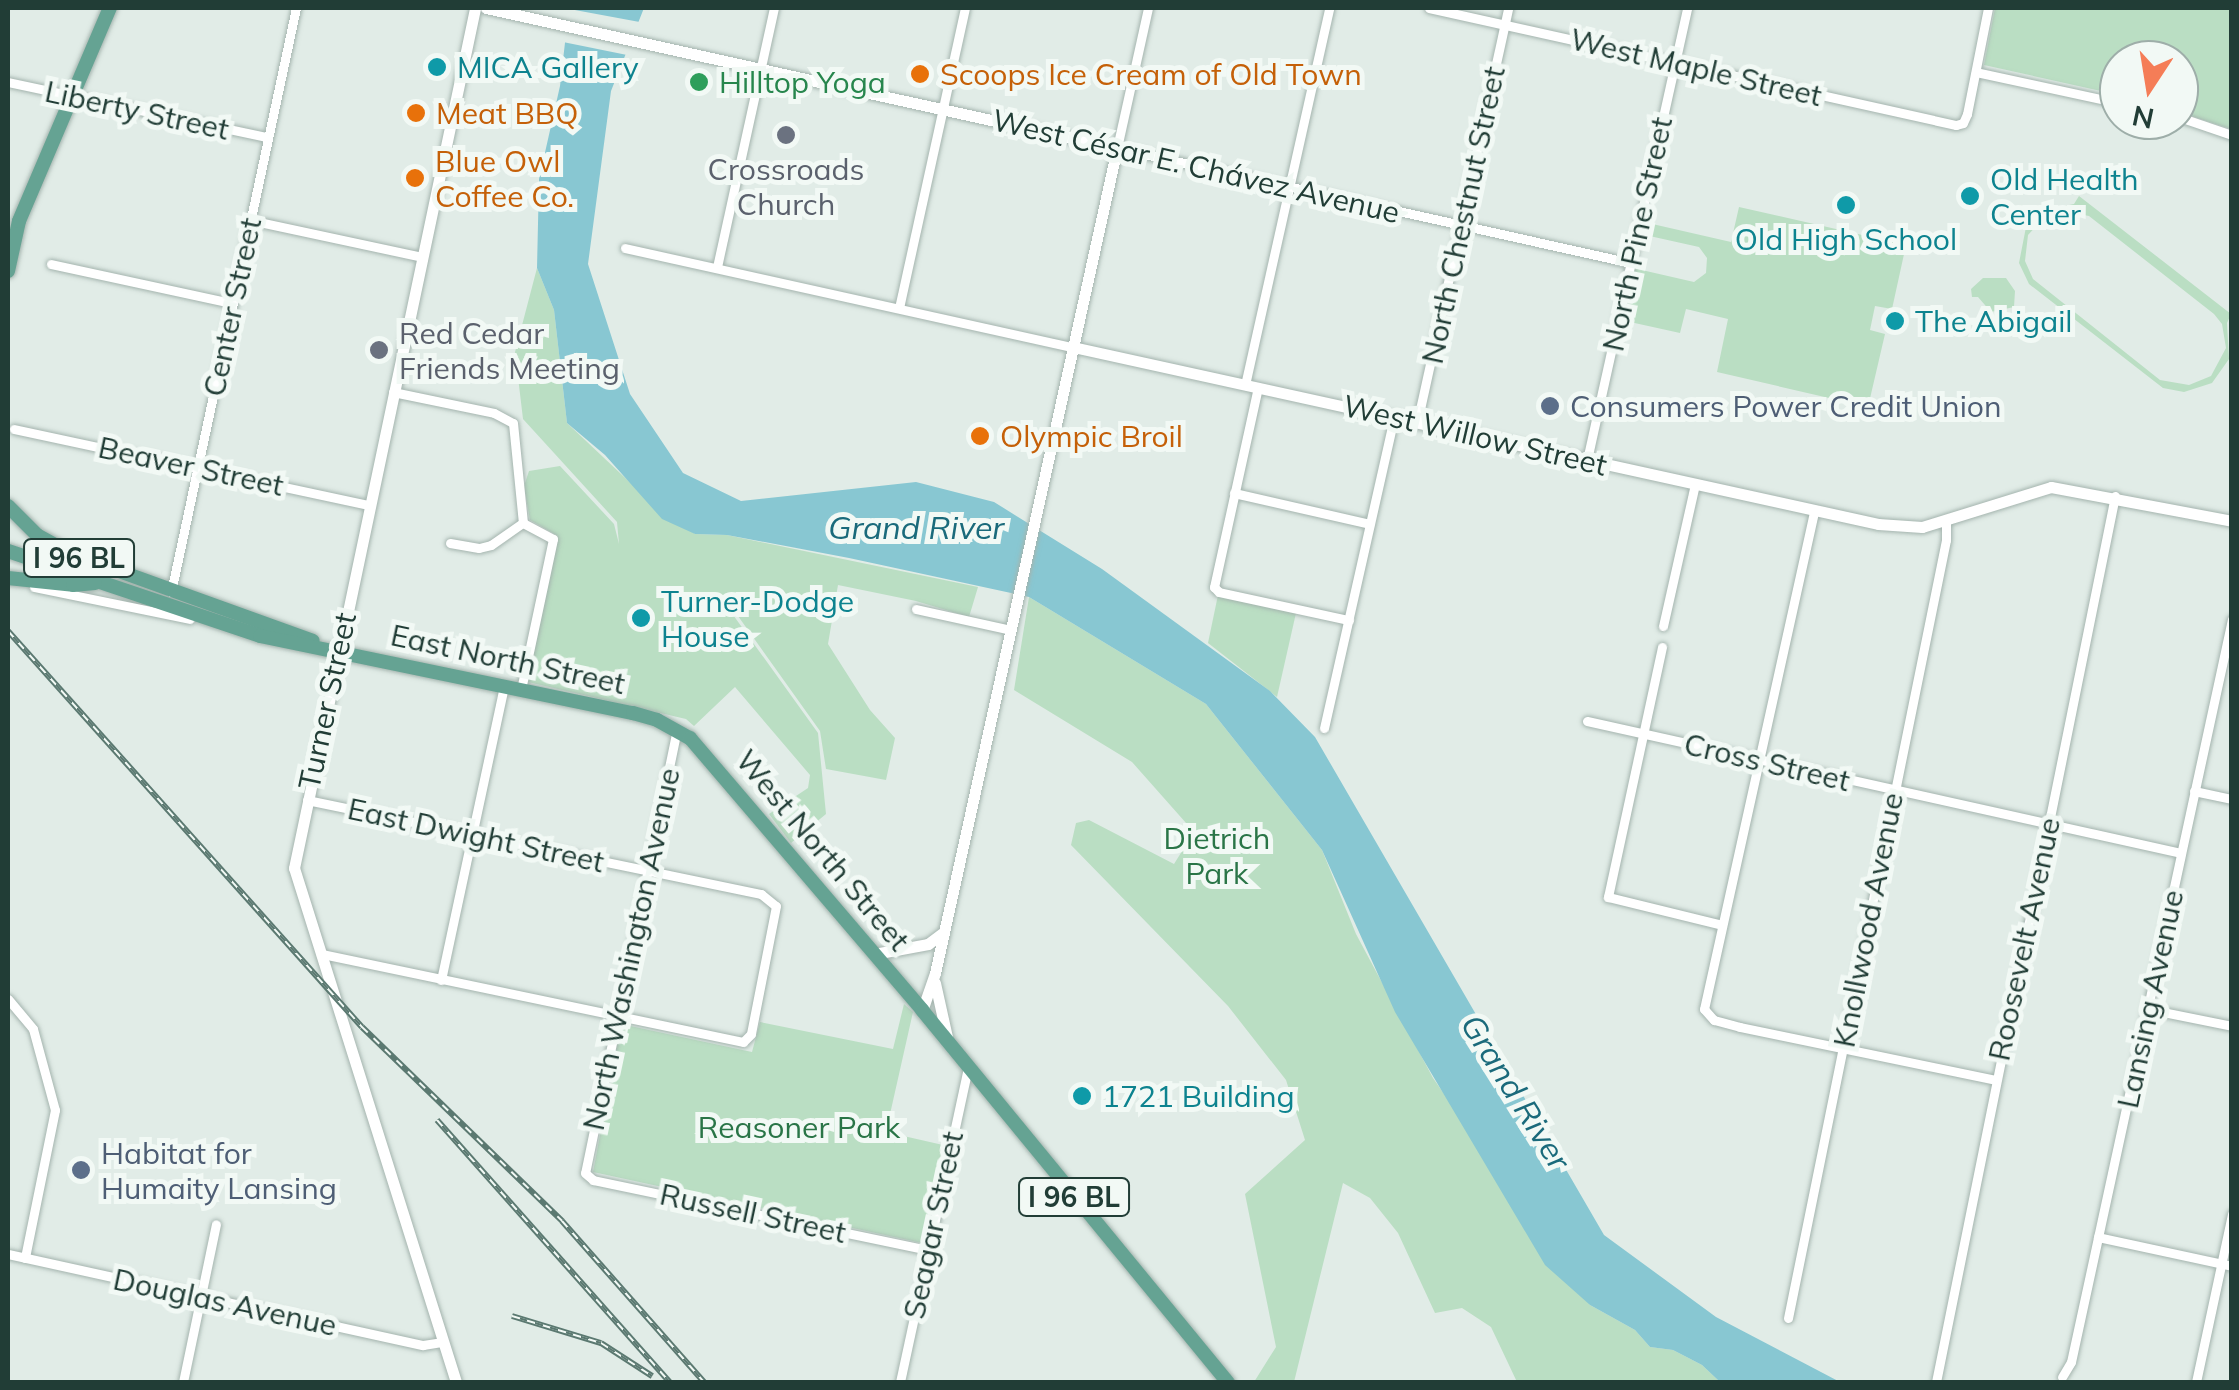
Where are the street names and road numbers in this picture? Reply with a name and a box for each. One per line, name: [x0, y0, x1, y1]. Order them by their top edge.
street label: West Maple Street: [1567, 21, 1825, 113]
street label: North Chestnut Street: [1414, 63, 1512, 367]
street label: Liberty Street: [42, 73, 232, 147]
street label: West César E. Chávez Avenue: [989, 102, 1403, 230]
street label: North Pine Street: [1595, 114, 1679, 354]
street label: Center Street: [196, 214, 268, 400]
street label: West Willow Street: [1340, 387, 1610, 483]
street label: Beaver Street: [95, 429, 287, 503]
road number: I 96 BL: [22, 535, 136, 581]
street label: Turner Street: [291, 609, 363, 793]
street label: East North Street: [388, 617, 628, 701]
street label: Cross Street: [1681, 725, 1853, 799]
street label: West North Street: [729, 742, 917, 958]
street label: North Washington Avenue: [575, 765, 687, 1133]
street label: East Dwight Street: [345, 790, 607, 880]
street label: Knollwood Avenue: [1826, 790, 1910, 1050]
street label: Roosevelt Avenue: [1981, 814, 2067, 1064]
street label: Lansing Avenue: [2109, 887, 2191, 1111]
street label: Seagar Street: [896, 1128, 970, 1322]
road number: I 96 BL: [1016, 1174, 1132, 1220]
street label: Russell Street: [657, 1176, 849, 1250]
street label: Douglas Avenue: [110, 1261, 340, 1343]

